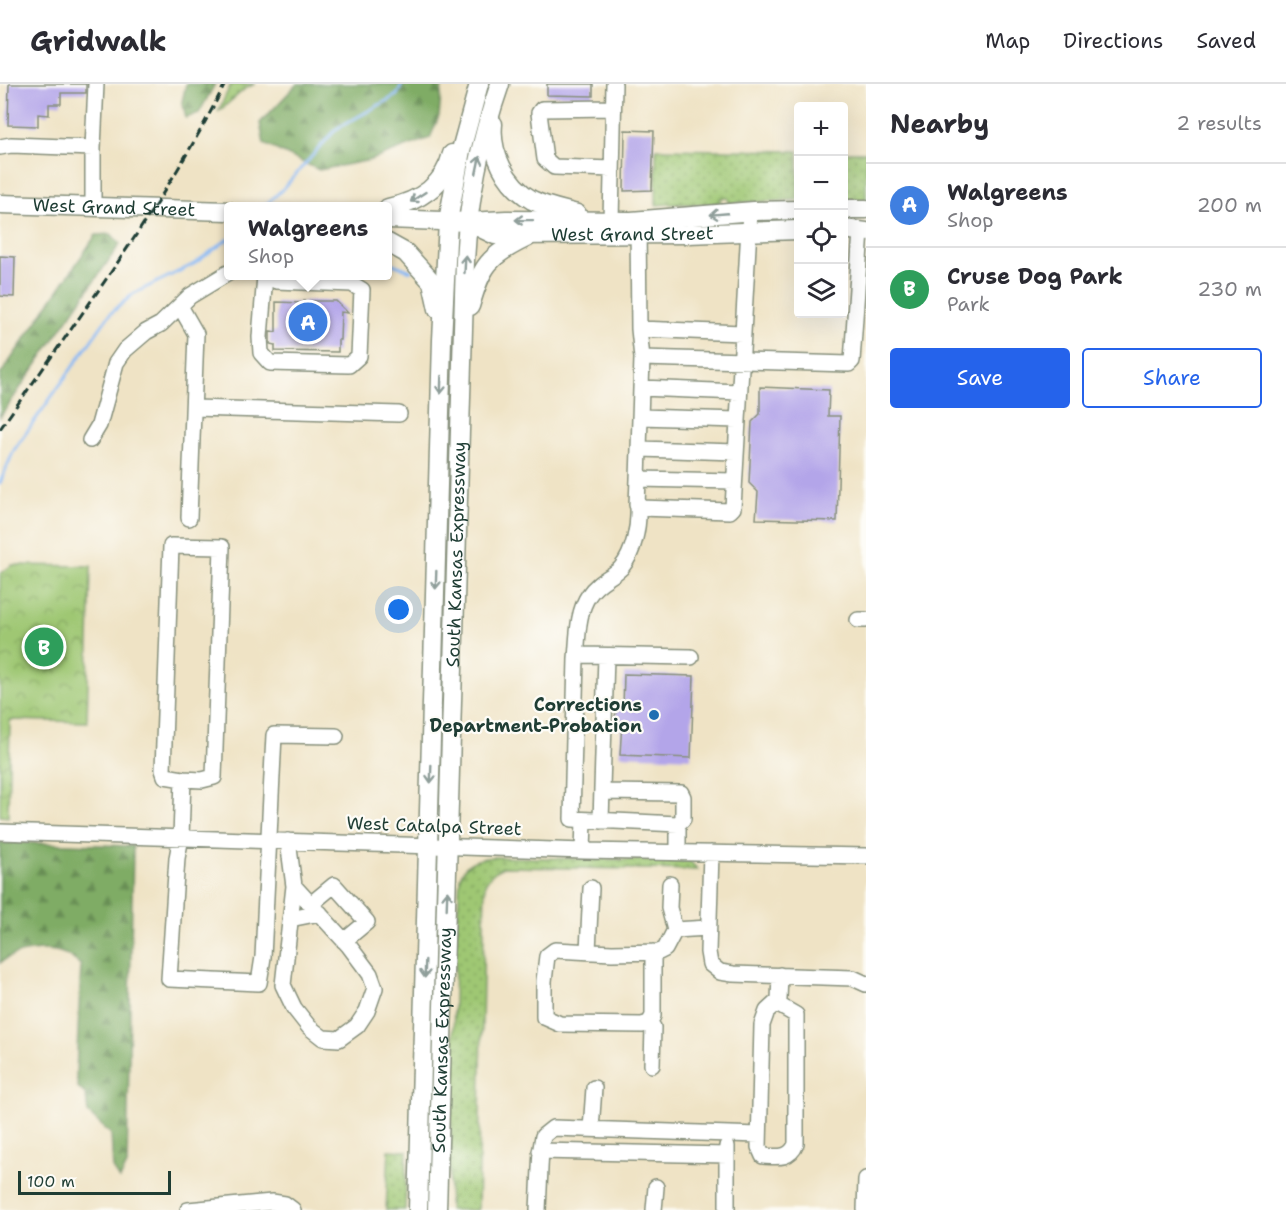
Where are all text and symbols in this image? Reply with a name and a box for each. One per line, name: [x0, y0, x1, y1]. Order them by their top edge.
text: Gridwalk: [30, 22, 167, 60]
text: Map: [985, 27, 1030, 55]
text: Directions: [1063, 27, 1163, 55]
text: Saved: [1196, 27, 1256, 55]
map controls: [794, 102, 848, 318]
button: +: [794, 102, 848, 156]
text: Nearby: [890, 106, 989, 141]
text: 2 results: [1176, 110, 1262, 136]
one-way arrow: [473, 155, 484, 175]
button: −: [794, 156, 848, 210]
text: Walgreens: [947, 178, 1068, 207]
one-way arrow: [410, 190, 427, 203]
text: A: [902, 192, 917, 218]
text: 200 m: [1197, 192, 1262, 218]
street label: West Grand Street: [32, 193, 196, 222]
popup: [224, 202, 392, 280]
text: Shop: [947, 207, 994, 233]
one-way arrow: [710, 209, 730, 220]
button: locate: [794, 210, 848, 264]
text: Walgreens: [248, 214, 368, 243]
one-way arrow: [515, 214, 535, 226]
street label: West Grand Street: [551, 221, 714, 247]
text: Shop: [248, 243, 294, 269]
one-way arrow: [459, 254, 470, 274]
text: Cruse Dog Park: [947, 262, 1123, 291]
button: layers: [794, 264, 848, 318]
text: B: [903, 276, 916, 302]
text: 230 m: [1197, 276, 1262, 302]
text: Park: [947, 291, 990, 317]
pin: A: [288, 300, 328, 344]
button: Save: [890, 348, 1070, 408]
button: Share: [1082, 348, 1262, 408]
one-way arrow: [436, 374, 447, 394]
street label: South Kansas Expressway: [441, 441, 472, 668]
one-way arrow: [430, 569, 442, 589]
your location: [384, 595, 413, 624]
pin: B: [24, 624, 63, 670]
place label: Corrections Department-Probation: [429, 693, 642, 738]
marker: Corrections Department-Probation: [647, 708, 661, 722]
one-way arrow: [425, 764, 437, 784]
street label: West Catalpa Street: [346, 811, 522, 841]
one-way arrow: [441, 890, 452, 910]
street label: South Kansas Expressway: [427, 927, 457, 1153]
one-way arrow: [419, 959, 431, 979]
scale bar: [18, 1168, 171, 1196]
text: 100 m: [27, 1171, 75, 1192]

